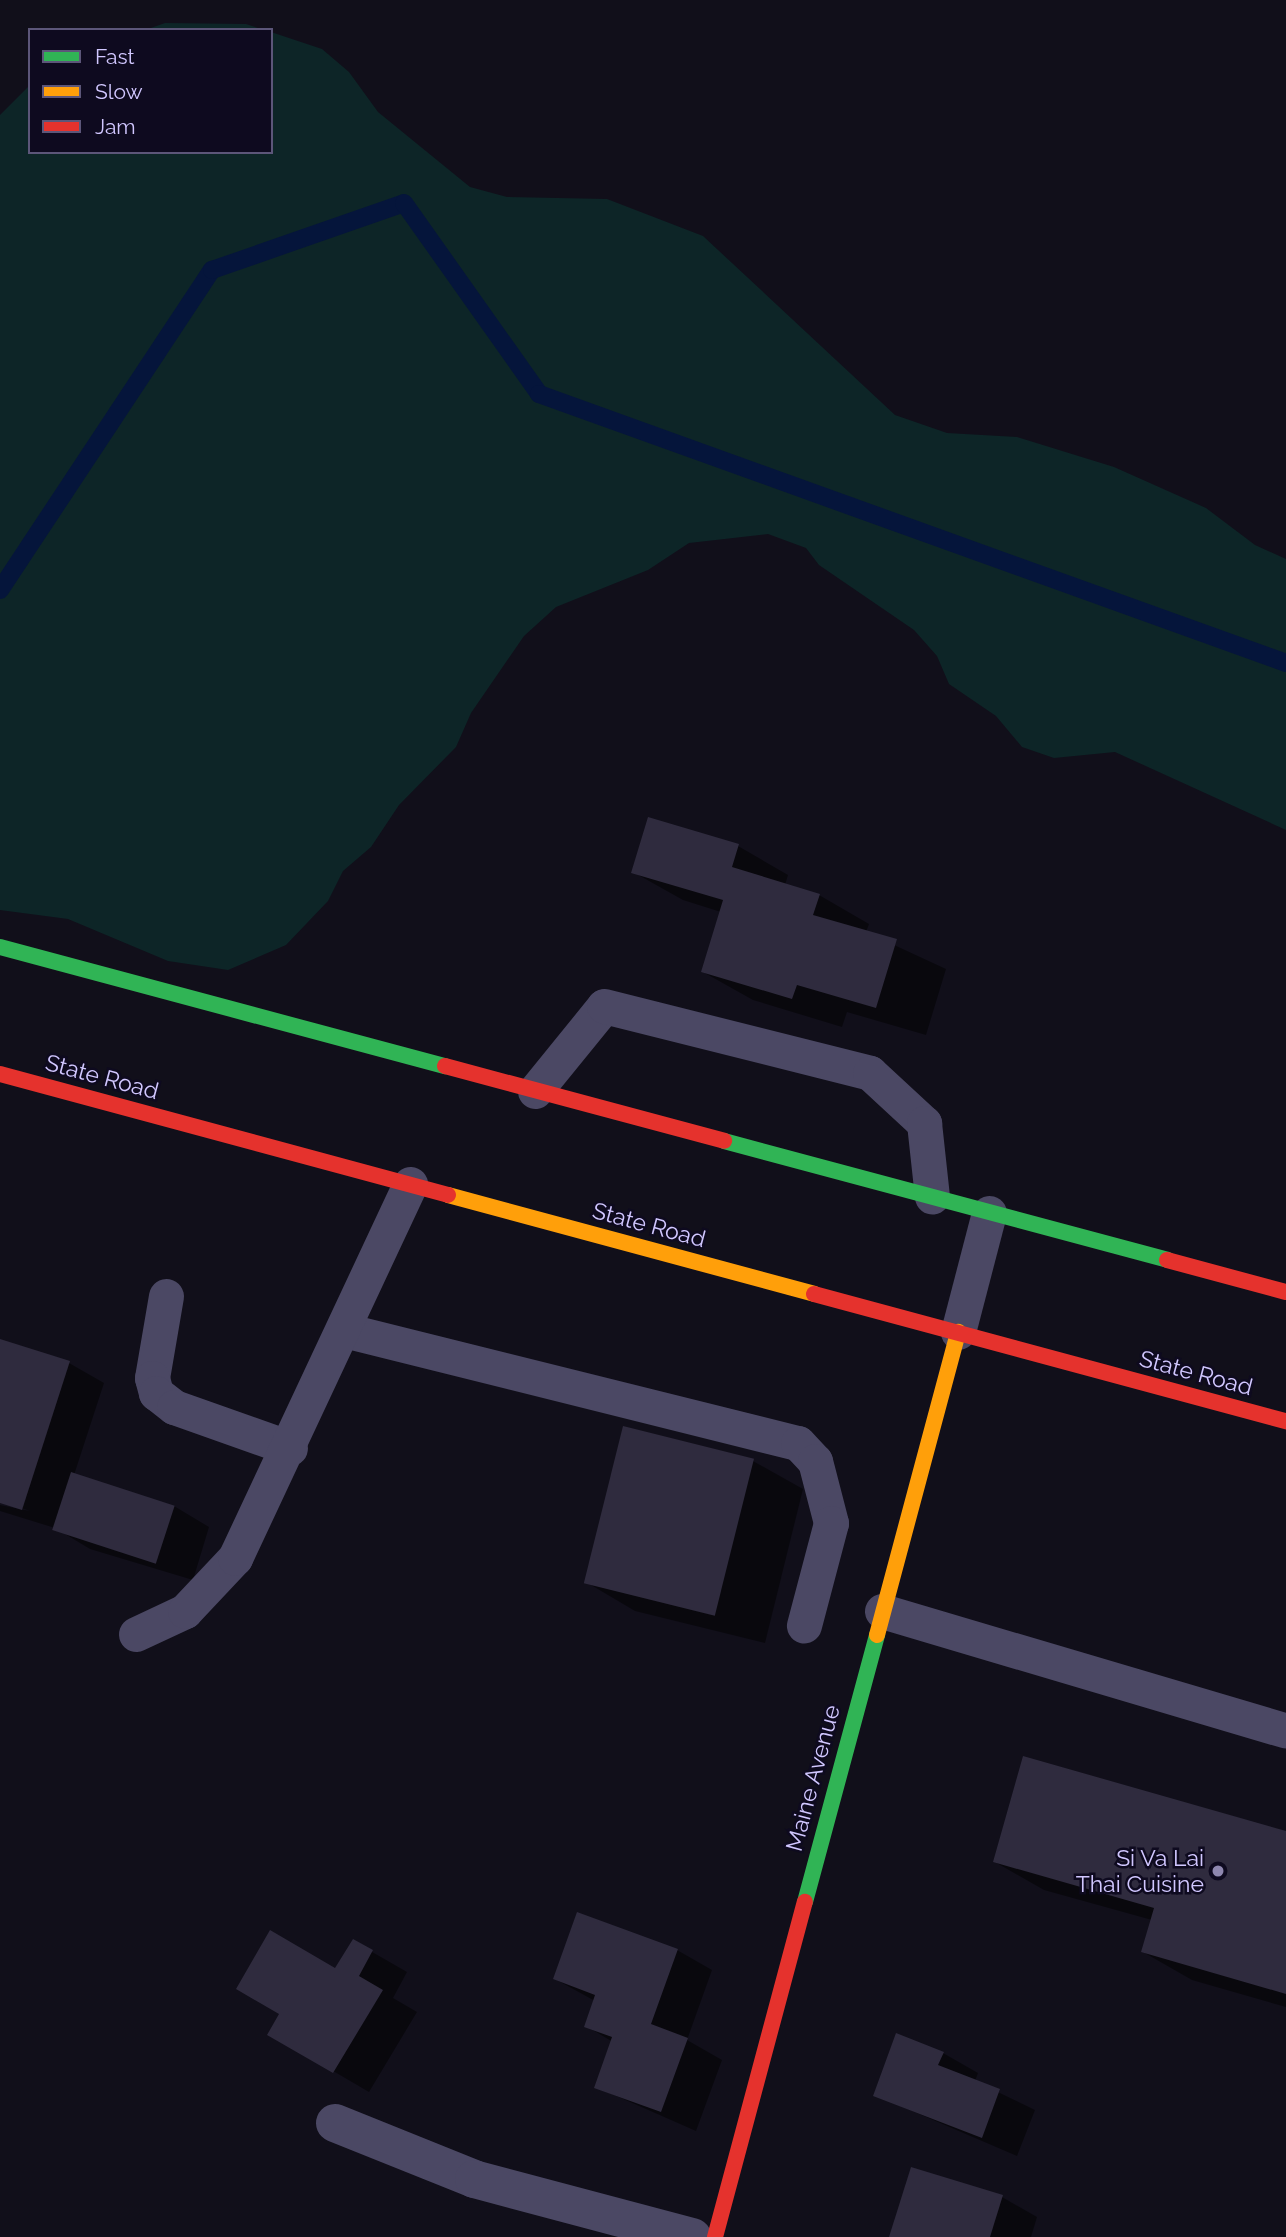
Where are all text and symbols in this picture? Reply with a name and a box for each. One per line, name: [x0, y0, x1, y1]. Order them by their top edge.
legend: [28, 28, 273, 154]
text: Fast: [95, 44, 135, 69]
text: Slow: [95, 79, 143, 104]
text: Jam: [95, 114, 136, 139]
street label: State Road: [42, 1049, 162, 1105]
street label: State Road: [589, 1197, 709, 1253]
street label: State Road: [1136, 1345, 1256, 1401]
street label: Maine Avenue: [780, 1701, 846, 1855]
place label: Si Va Lai Thai Cuisine: [1076, 1844, 1204, 1898]
marker: Si Va Lai Thai Cuisine: [1210, 1863, 1226, 1879]

